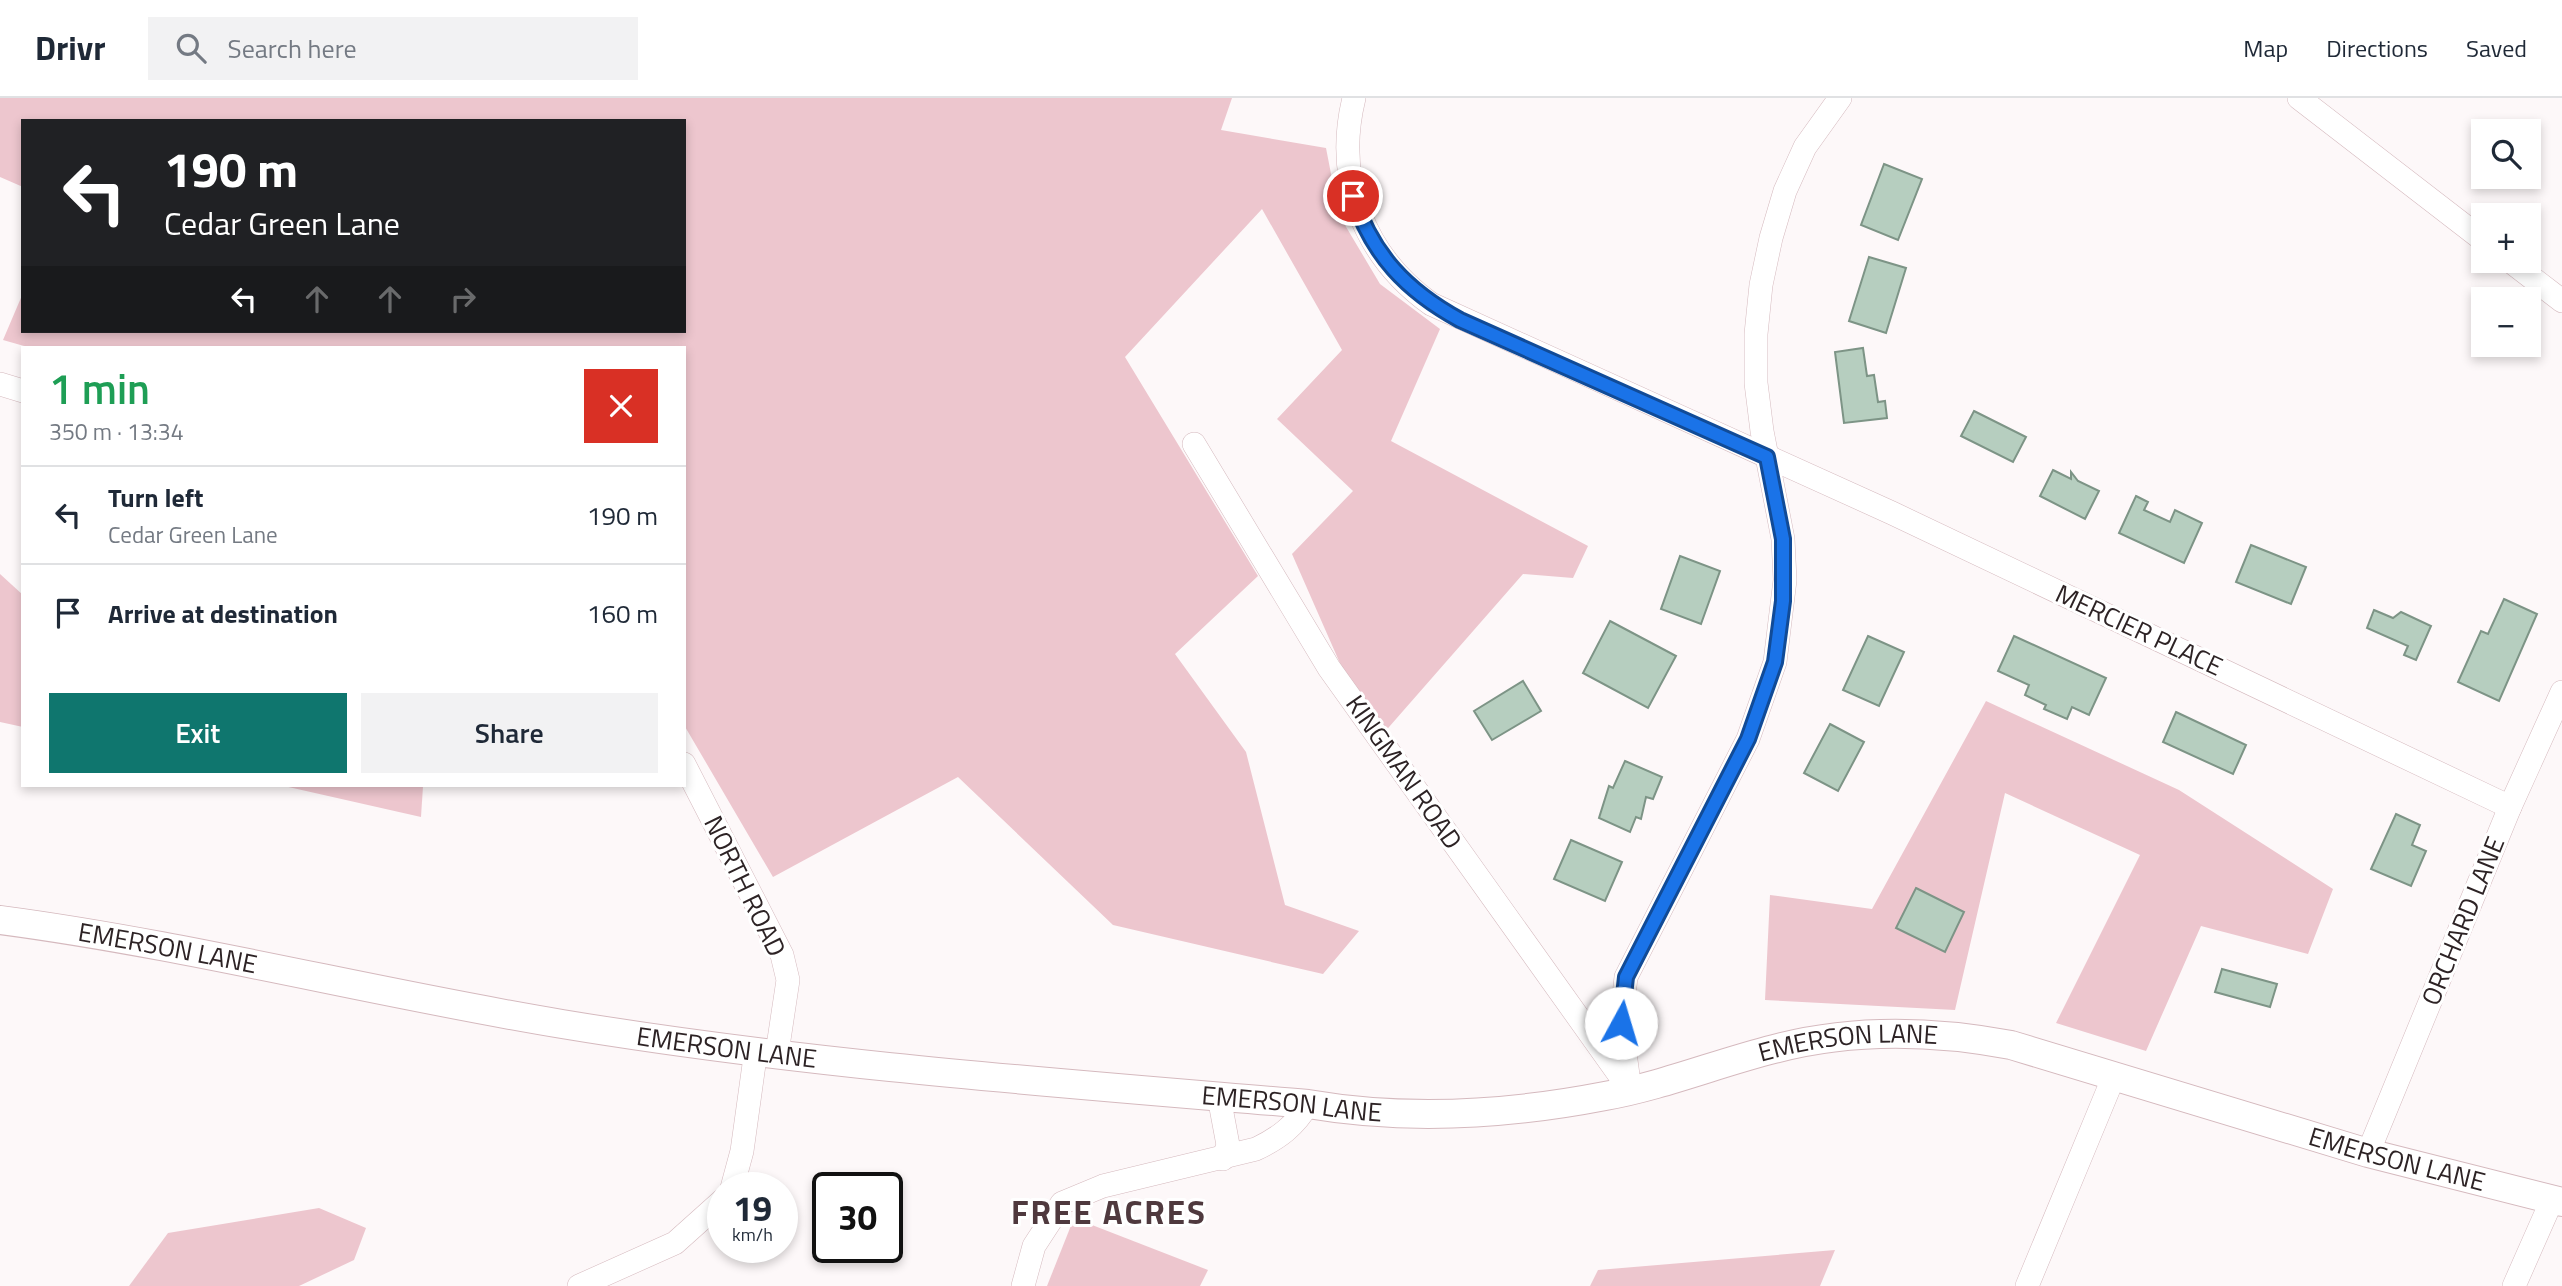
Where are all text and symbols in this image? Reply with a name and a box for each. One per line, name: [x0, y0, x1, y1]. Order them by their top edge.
search box: [148, 17, 638, 80]
text: Drivr: [35, 23, 106, 73]
icon: search: [172, 29, 210, 67]
text: Search here: [228, 29, 357, 68]
text: Map: [2243, 30, 2288, 66]
text: Directions: [2326, 30, 2428, 66]
text: Saved: [2466, 30, 2527, 66]
map controls: [2471, 119, 2541, 357]
button: search: [2471, 119, 2541, 189]
text: 190 m: [164, 131, 298, 206]
icon: left: [49, 147, 140, 238]
pin: [1323, 166, 1383, 226]
icon: arrive: [1334, 177, 1372, 215]
text: Cedar Green Lane: [164, 199, 400, 247]
button: +: [2471, 203, 2541, 273]
icon: left: [225, 280, 263, 318]
icon: ahead: [298, 280, 336, 318]
icon: ahead: [371, 280, 409, 318]
icon: right: [444, 280, 482, 318]
button: −: [2471, 287, 2541, 357]
text: 1 min: [49, 356, 150, 420]
button: close: [584, 369, 658, 443]
text: 350 m · 13:34: [49, 414, 184, 449]
text: Turn left: [108, 478, 203, 517]
icon: left: [49, 496, 87, 534]
text: 190 m: [587, 496, 658, 535]
text: Cedar Green Lane: [108, 517, 278, 552]
street label: MERCIER PLACE: [2049, 574, 2229, 685]
icon: arrive: [49, 594, 87, 632]
text: Arrive at destination: [108, 594, 338, 633]
text: 160 m: [587, 594, 658, 633]
street label: KINGMAN ROAD: [1337, 687, 1472, 857]
button: Exit: [49, 693, 347, 773]
button: Share: [361, 693, 658, 773]
street label: NORTH ROAD: [694, 809, 796, 963]
street label: ORCHARD LANE: [2411, 831, 2514, 1011]
street label: EMERSON LANE: [75, 912, 261, 983]
position arrow: [1584, 986, 1658, 1060]
street label: EMERSON LANE: [1754, 1013, 1939, 1071]
street label: EMERSON LANE: [634, 1016, 819, 1078]
street label: EMERSON LANE: [1200, 1075, 1383, 1132]
street label: EMERSON LANE: [2304, 1116, 2489, 1201]
speed limit sign: 30: [812, 1172, 903, 1263]
text: 19: [733, 1181, 772, 1235]
district label: FREE ACRES: [1011, 1187, 1207, 1237]
text: km/h: [732, 1221, 773, 1248]

